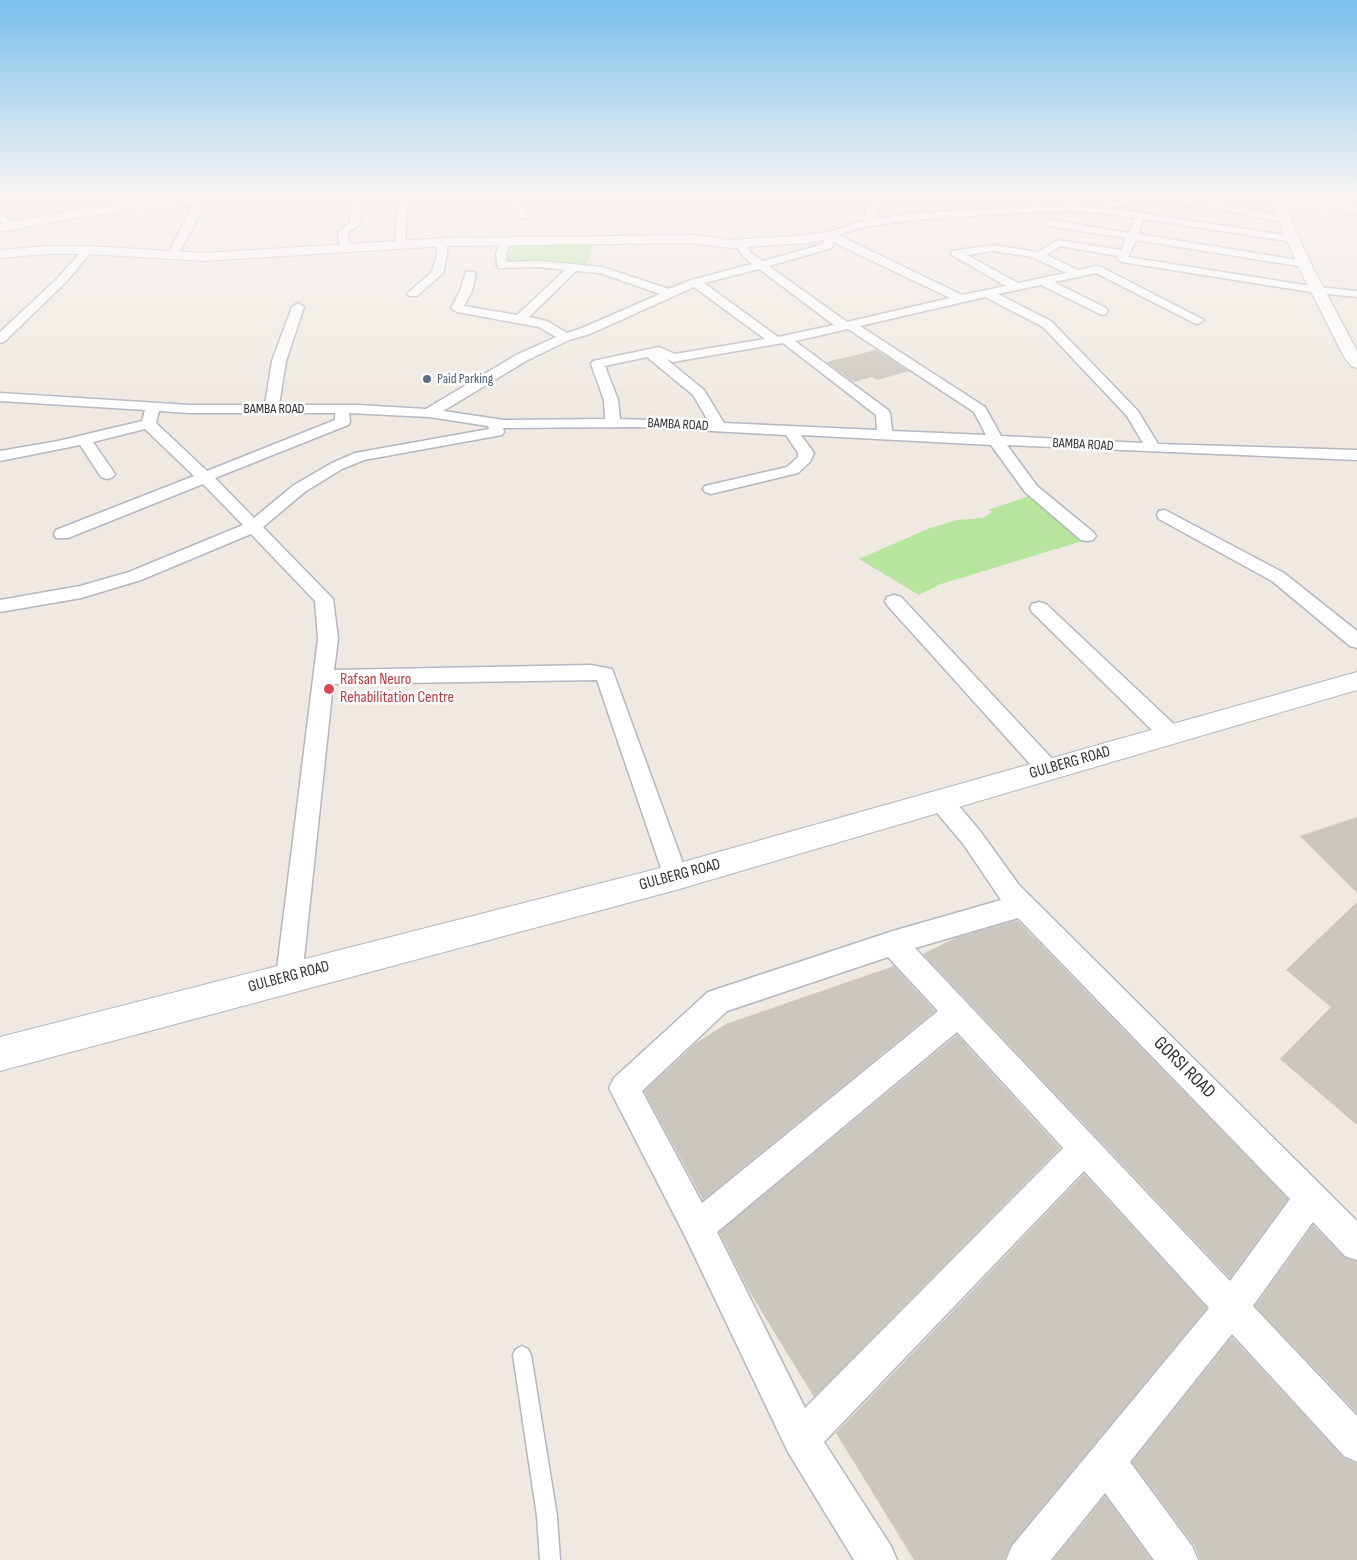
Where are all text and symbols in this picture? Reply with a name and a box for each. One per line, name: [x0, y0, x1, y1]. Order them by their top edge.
place label: Paid Parking: [437, 371, 493, 387]
marker: Paid Parking: [421, 373, 433, 385]
street label: BAMBA ROAD: [243, 401, 305, 417]
street label: BAMBA ROAD: [647, 415, 709, 435]
street label: BAMBA ROAD: [1052, 435, 1114, 455]
place label: Rafsan Neuro Rehabilitation Centre: [340, 670, 454, 708]
marker: Rafsan Neuro Rehabilitation Centre: [322, 682, 336, 696]
street label: GULBERG ROAD: [1027, 742, 1113, 784]
street label: GULBERG ROAD: [637, 855, 723, 895]
street label: GULBERG ROAD: [246, 957, 332, 997]
street label: GORSI ROAD: [1148, 1032, 1220, 1104]

